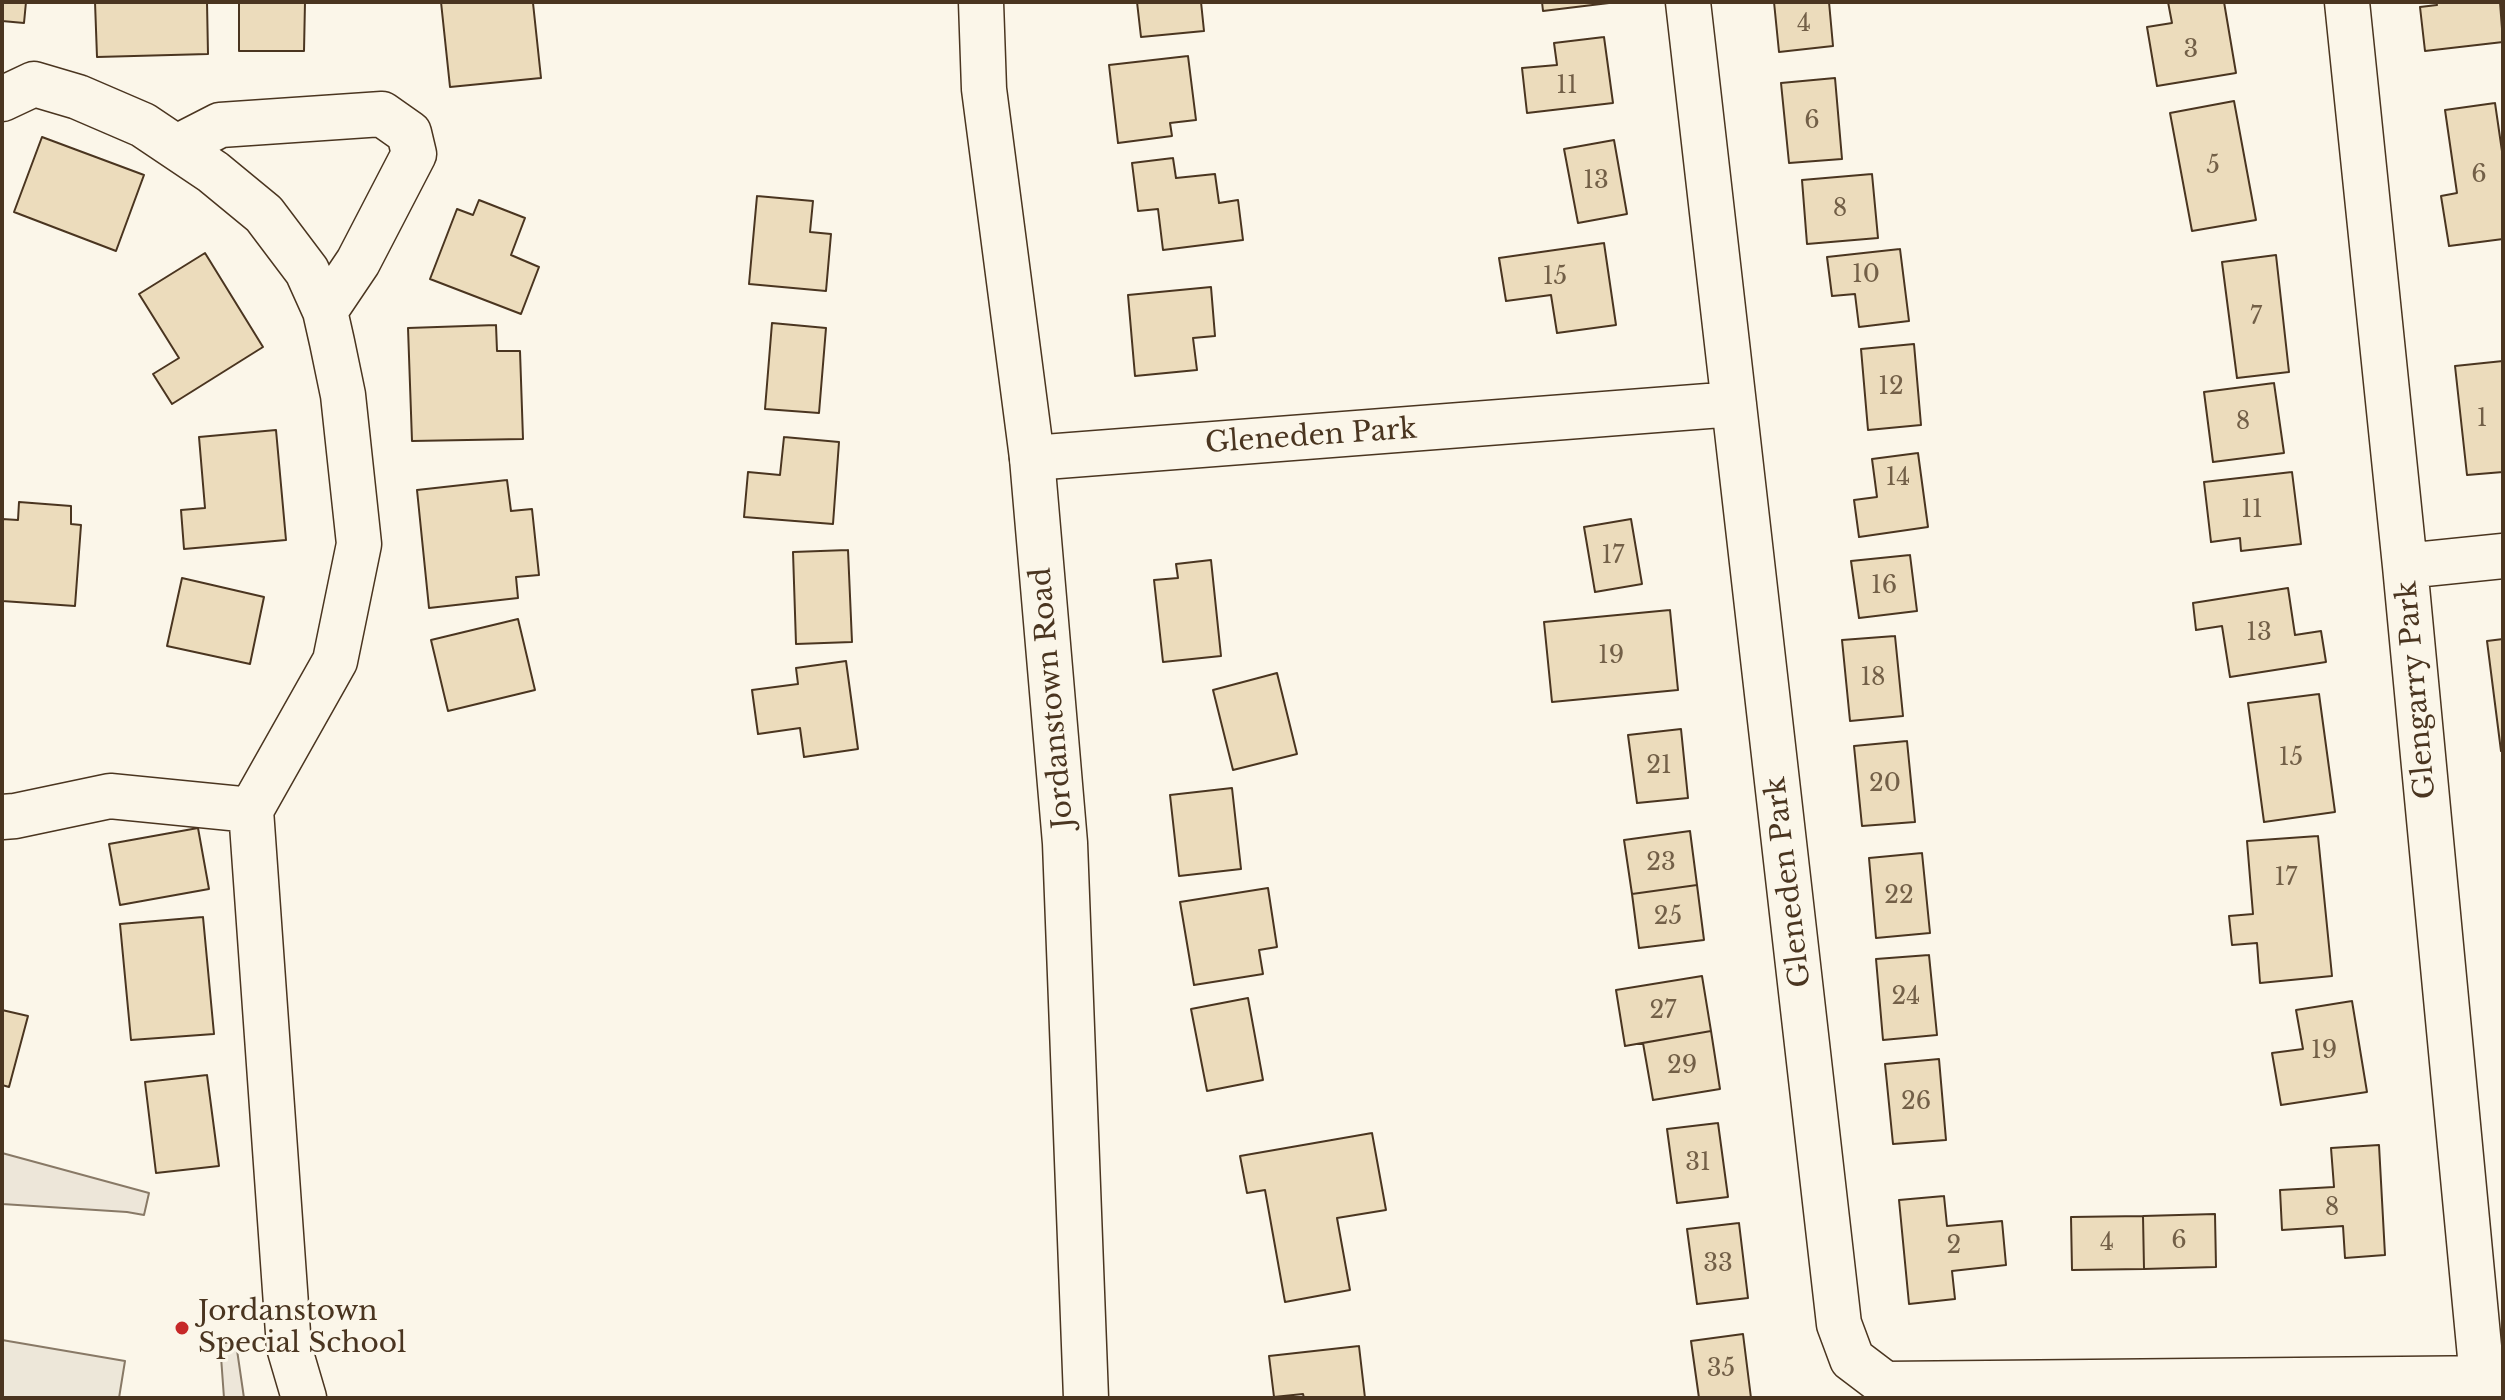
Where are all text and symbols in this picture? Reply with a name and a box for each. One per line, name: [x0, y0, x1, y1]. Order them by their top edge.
house number: 4: [1797, 10, 1811, 38]
house number: 3: [2184, 36, 2198, 64]
house number: 11: [1556, 72, 1578, 100]
house number: 6: [1804, 107, 1820, 135]
house number: 5: [2206, 152, 2220, 180]
house number: 6: [2471, 161, 2487, 189]
house number: 13: [1583, 167, 1609, 195]
house number: 8: [1833, 195, 1847, 223]
house number: 10: [1852, 261, 1880, 289]
house number: 15: [1543, 263, 1567, 291]
house number: 7: [2250, 303, 2262, 331]
house number: 12: [1878, 373, 1904, 401]
house number: 1: [2477, 405, 2487, 433]
house number: 8: [2236, 408, 2250, 436]
street label: Gleneden Park: [1204, 413, 1418, 461]
house number: 14: [1886, 464, 1910, 492]
house number: 11: [2241, 496, 2263, 524]
house number: 17: [1602, 542, 1624, 570]
street label: Jordanstown Road: [1025, 566, 1081, 830]
house number: 16: [1871, 572, 1897, 600]
street label: Glengarry Park: [2391, 580, 2443, 800]
house number: 13: [2246, 619, 2272, 647]
house number: 19: [1598, 642, 1624, 670]
house number: 18: [1860, 664, 1886, 692]
house number: 15: [2279, 744, 2303, 772]
house number: 21: [1646, 752, 1672, 780]
house number: 20: [1869, 770, 1901, 798]
street label: Gleneden Park: [1759, 775, 1819, 989]
house number: 23: [1646, 849, 1676, 877]
house number: 17: [2275, 864, 2297, 892]
house number: 22: [1884, 882, 1914, 910]
house number: 25: [1654, 903, 1682, 931]
house number: 24: [1892, 983, 1920, 1011]
house number: 27: [1650, 997, 1676, 1025]
house number: 19: [2311, 1037, 2337, 1065]
house number: 29: [1667, 1052, 1697, 1080]
house number: 26: [1901, 1088, 1931, 1116]
house number: 31: [1685, 1149, 1711, 1177]
house number: 8: [2325, 1194, 2339, 1222]
house number: 6: [2171, 1227, 2187, 1255]
house number: 4: [2100, 1229, 2114, 1257]
house number: 2: [1947, 1232, 1961, 1260]
house number: 33: [1703, 1250, 1733, 1278]
place label: Jordanstown Special School: [198, 1295, 406, 1361]
marker: Jordanstown Special School: [173, 1319, 191, 1337]
house number: 35: [1707, 1355, 1735, 1383]

